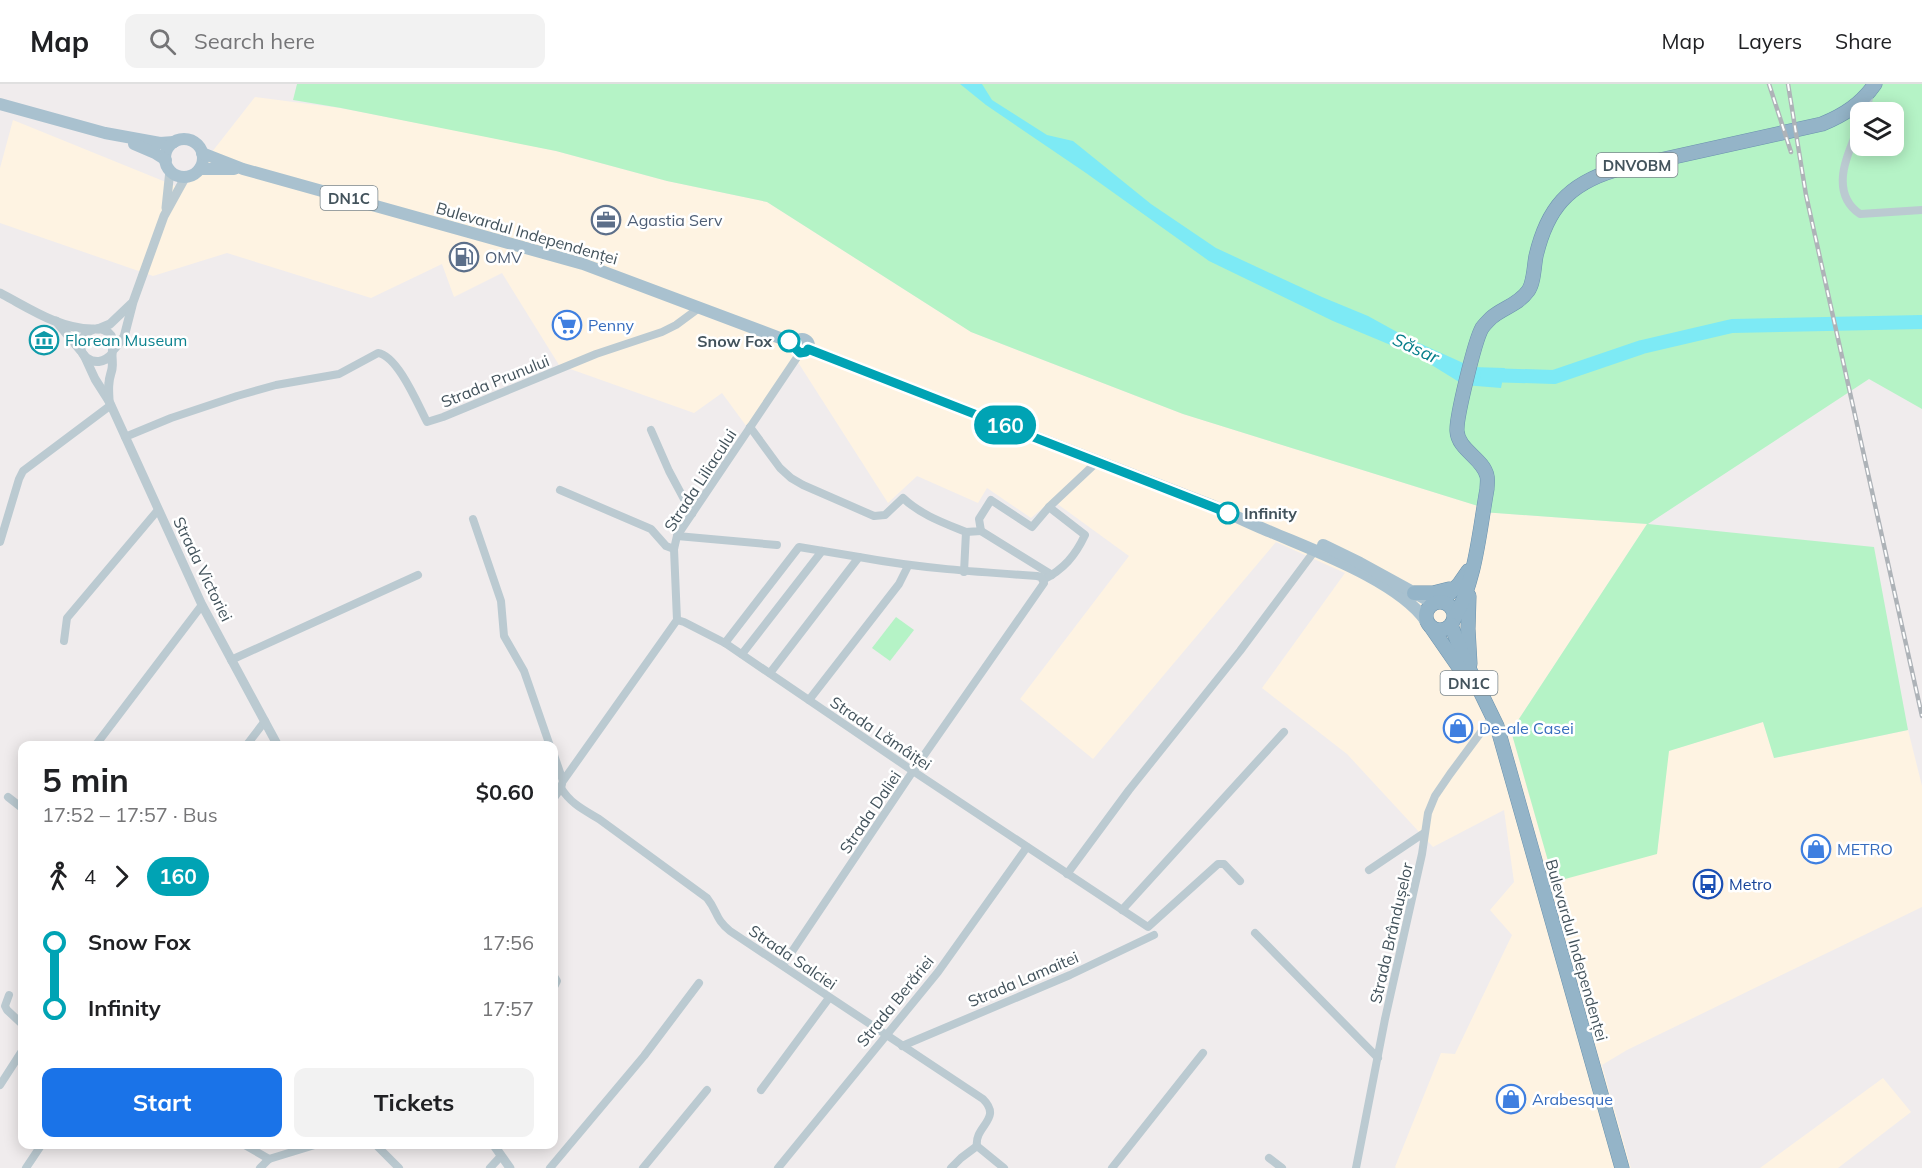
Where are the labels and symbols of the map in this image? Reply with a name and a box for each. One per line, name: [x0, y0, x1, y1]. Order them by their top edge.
road number: DNVOBM: [1596, 153, 1678, 177]
road number: DN1C: [320, 186, 378, 210]
street label: Bulevardul Independenței: [434, 197, 620, 269]
office icon: Agastia Serv: [590, 204, 622, 236]
place label: Agastia Serv: [627, 210, 723, 230]
fuel station icon: OMV: [448, 241, 480, 273]
place label: OMV: [485, 247, 523, 267]
supermarket icon: Penny: [551, 309, 583, 341]
place label: Penny: [588, 315, 634, 335]
museum icon: Florean Museum: [28, 324, 60, 356]
water label: Săsar: [1389, 327, 1444, 369]
place label: Florean Museum: [65, 330, 187, 350]
marker: Snow Fox: [778, 330, 800, 352]
place label: Snow Fox: [697, 331, 772, 351]
street label: Strada Prunului: [438, 350, 552, 412]
line badge: 160: [970, 406, 1040, 444]
street label: Strada Liliacului: [659, 425, 741, 535]
marker: Infinity: [1217, 502, 1239, 524]
place label: Infinity: [1244, 503, 1297, 523]
street label: Strada Victoriei: [169, 513, 237, 625]
road number: DN1C: [1440, 671, 1498, 695]
street label: Strada Lămâiței: [826, 692, 936, 774]
shop icon: De-ale Casei: [1442, 712, 1474, 744]
place label: De-ale Casei: [1479, 718, 1574, 738]
street label: Strada Daliei: [835, 767, 905, 857]
shop icon: METRO: [1800, 833, 1832, 865]
place label: METRO: [1837, 839, 1893, 859]
street label: Bulevardul Independenței: [1541, 857, 1613, 1043]
street label: Strada Brândușelor: [1365, 860, 1417, 1005]
bus stop icon: Metro: [1692, 868, 1724, 900]
place label: Metro: [1729, 874, 1772, 894]
street label: Strada Salciei: [745, 920, 841, 994]
street label: Strada Lamaitei: [965, 947, 1081, 1011]
street label: Strada Berăriei: [852, 951, 938, 1051]
shop icon: Arabesque: [1495, 1083, 1527, 1115]
place label: Arabesque: [1532, 1089, 1613, 1109]

